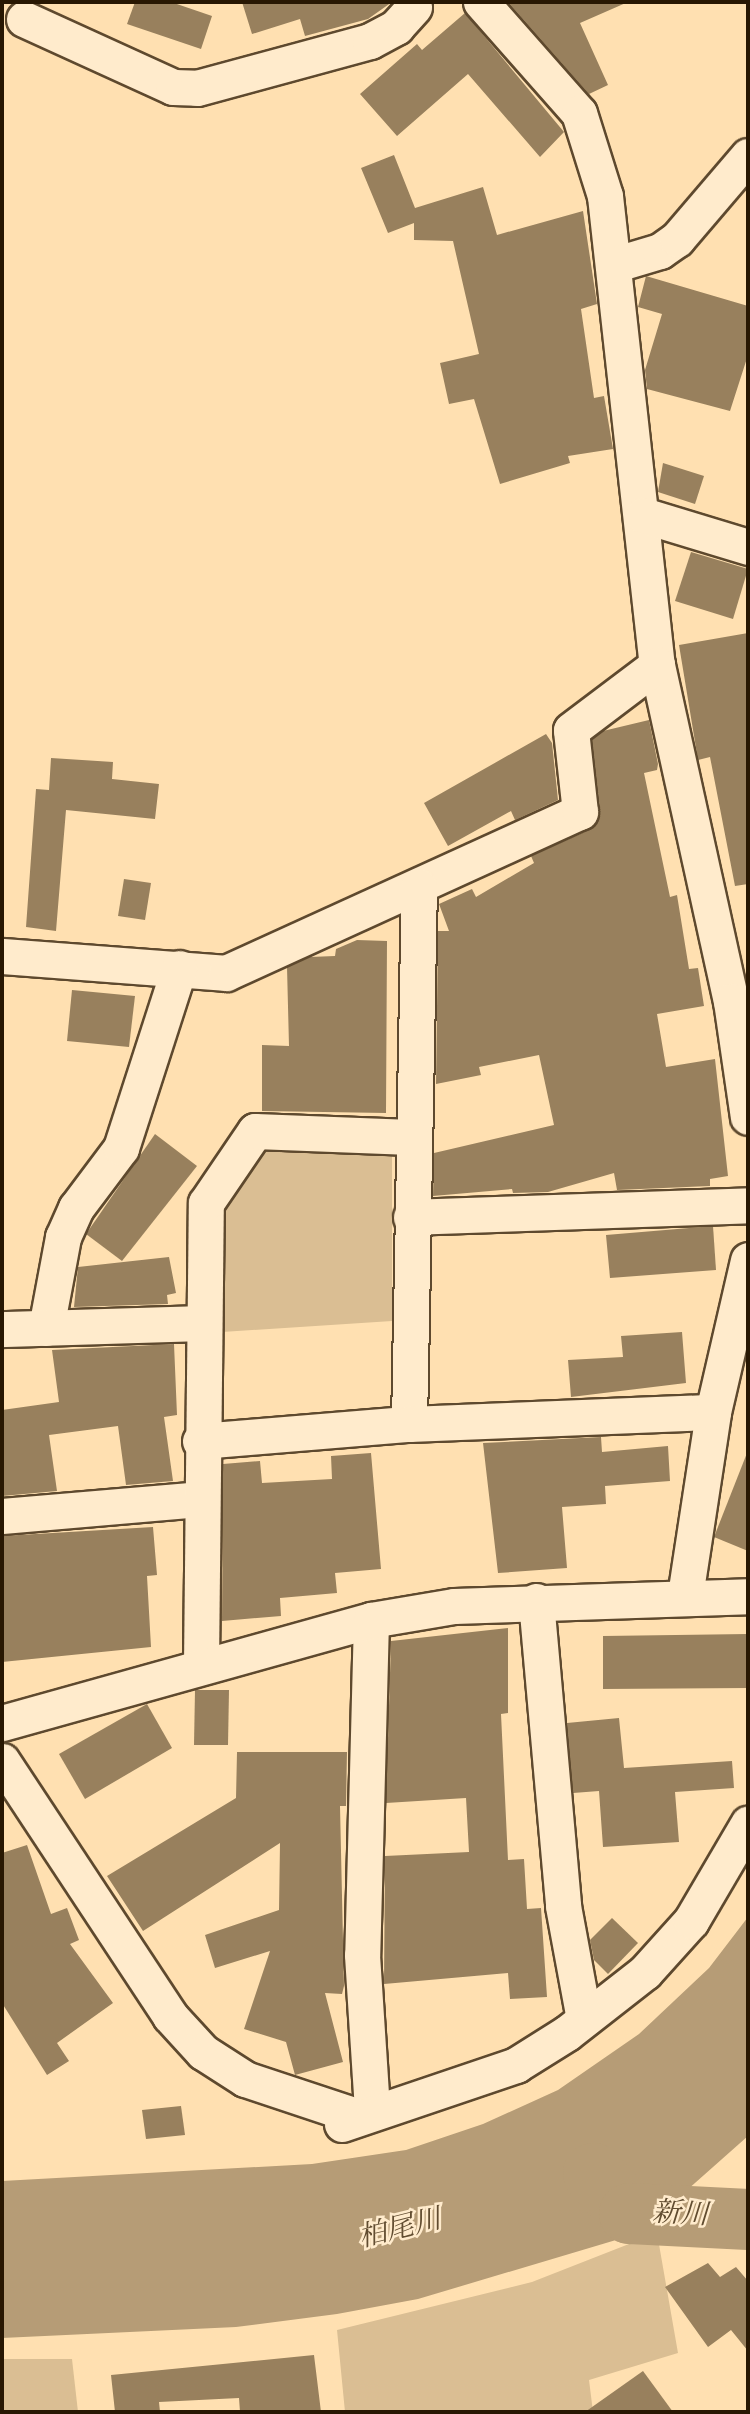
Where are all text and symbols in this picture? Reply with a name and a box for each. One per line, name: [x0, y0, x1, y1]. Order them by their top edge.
water label: 新川: [651, 2197, 709, 2233]
water label: 柏尾川: [355, 2204, 445, 2256]

